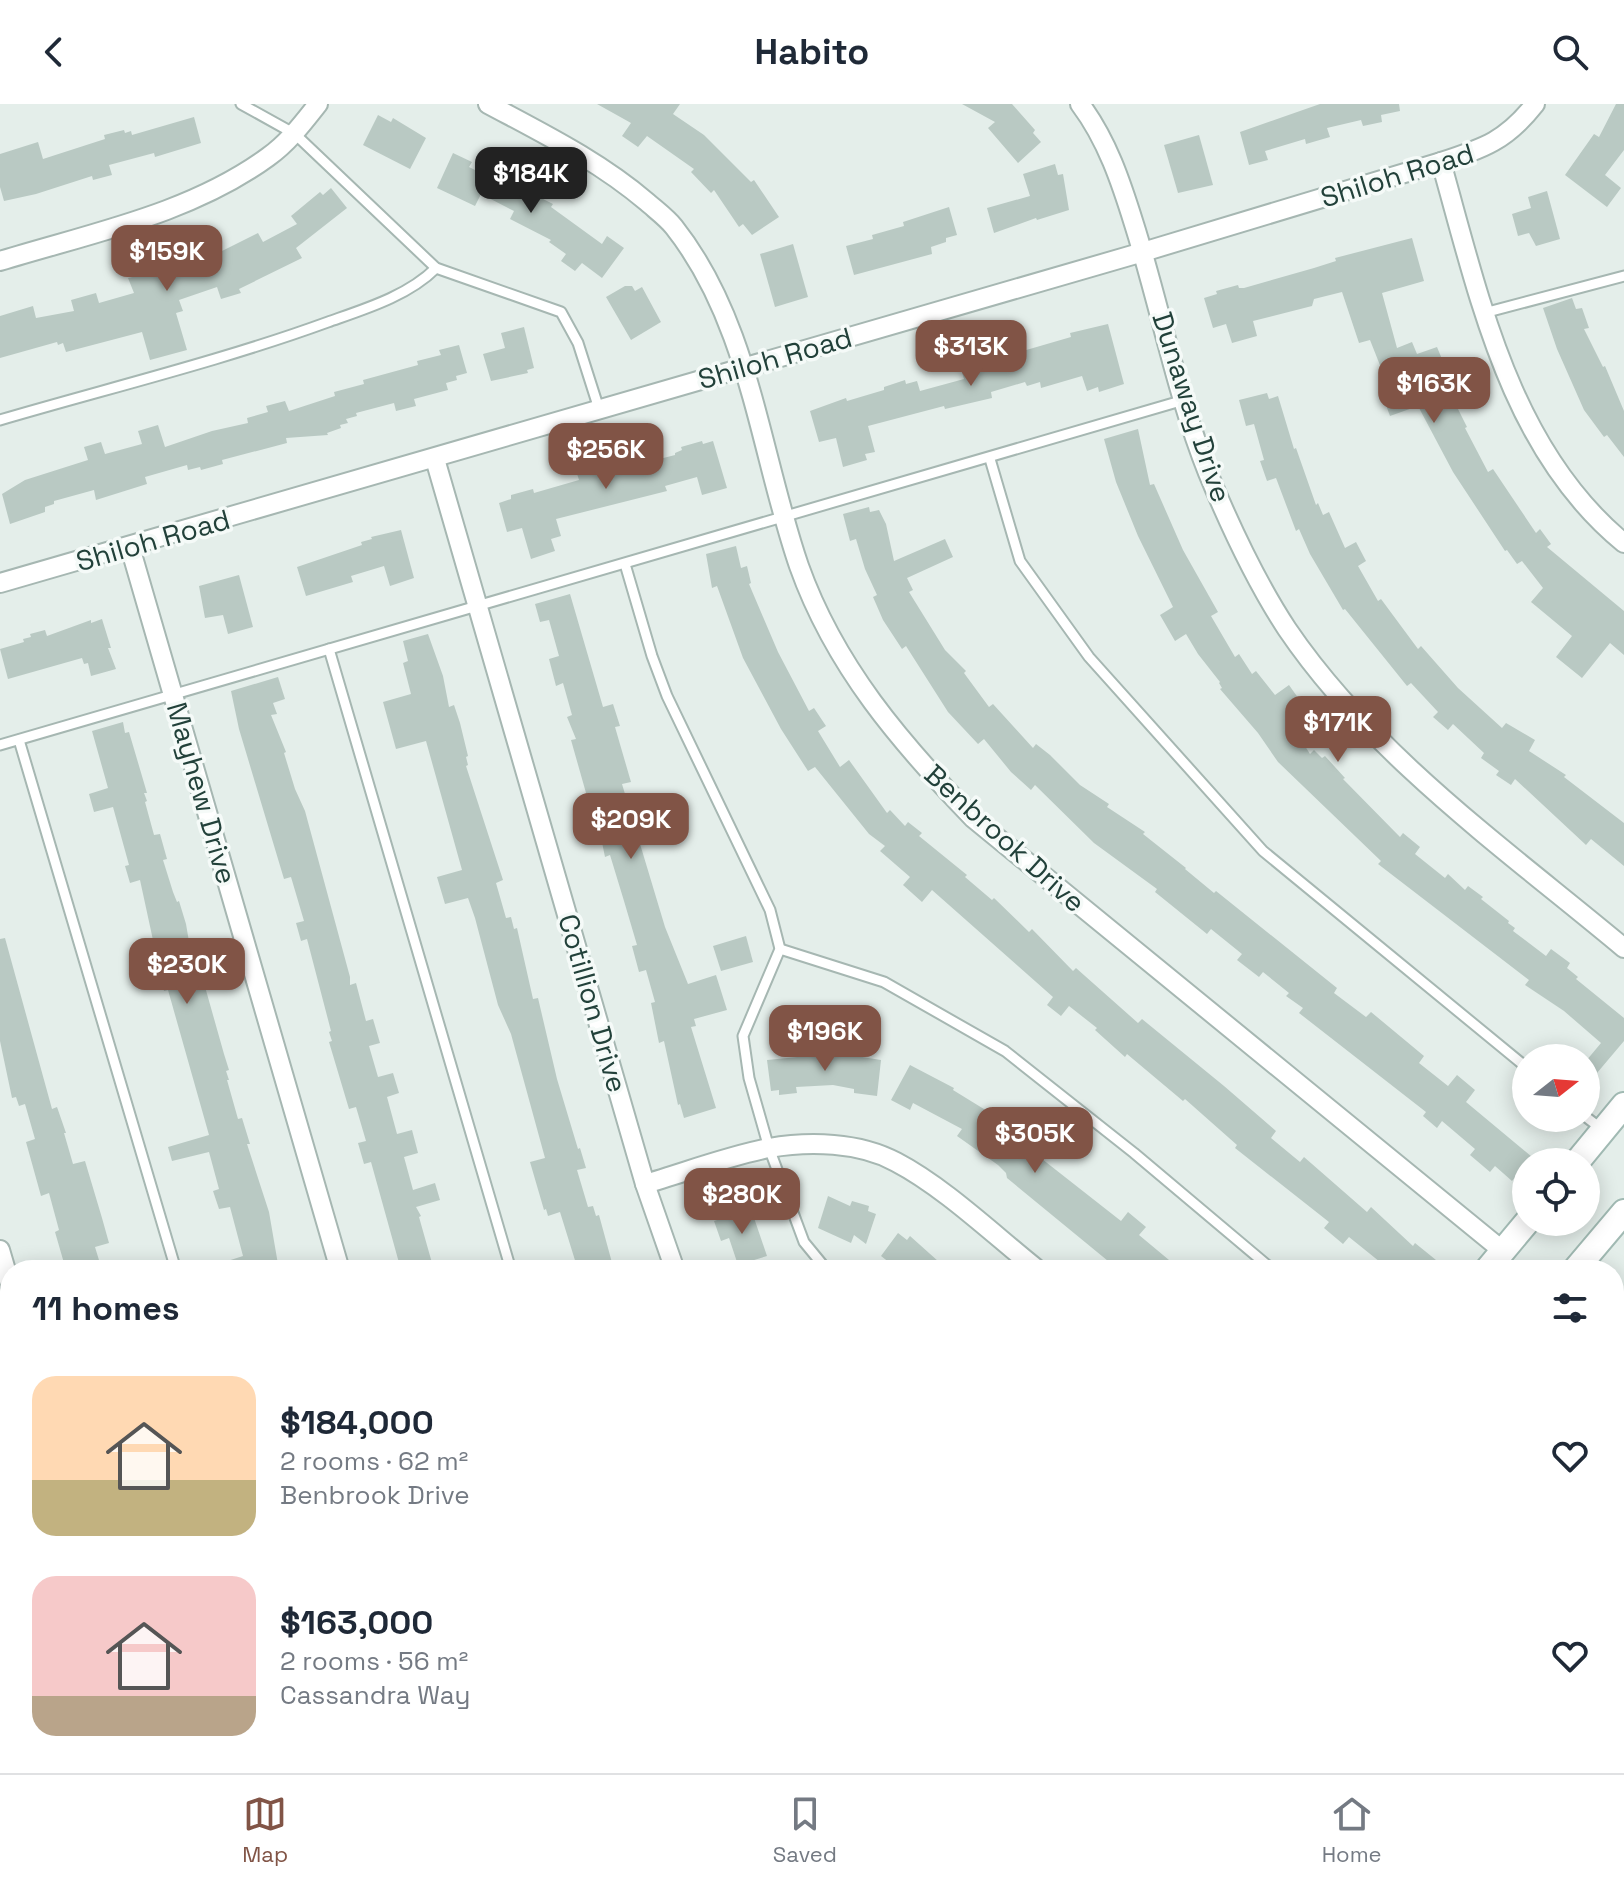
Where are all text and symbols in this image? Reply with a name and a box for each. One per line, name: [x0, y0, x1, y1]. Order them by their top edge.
text: Habito: [755, 29, 869, 75]
icon: back: [32, 30, 76, 74]
icon: search: [1548, 30, 1592, 74]
street label: Shiloh Road: [1316, 135, 1478, 215]
pin: $184K: [475, 147, 587, 215]
text: $184K: [493, 156, 569, 190]
pin: $159K: [111, 225, 223, 293]
text: $159K: [129, 234, 205, 268]
street label: Dunaway Drive: [1144, 307, 1240, 507]
street label: Shiloh Road: [694, 319, 856, 397]
pin: $313K: [915, 320, 1027, 388]
text: $313K: [934, 329, 1008, 363]
pin: $163K: [1378, 357, 1490, 425]
text: $163K: [1396, 366, 1472, 400]
pin: $256K: [550, 423, 662, 491]
text: $256K: [566, 432, 646, 466]
street label: Shiloh Road: [72, 501, 234, 579]
pin: $171K: [1282, 696, 1394, 764]
street label: Mayhew Drive: [159, 698, 245, 888]
text: $171K: [1303, 705, 1373, 739]
street label: Benbrook Drive: [917, 756, 1093, 920]
pin: $209K: [575, 793, 687, 861]
text: $209K: [591, 802, 671, 836]
street label: Cotillion Drive: [550, 910, 636, 1096]
pin: $230K: [131, 938, 243, 1006]
text: $230K: [147, 947, 227, 981]
pin: $196K: [769, 1005, 881, 1073]
text: $196K: [787, 1014, 863, 1048]
north arrow: [1512, 1044, 1600, 1132]
map controls: [1512, 1044, 1600, 1236]
pin: $305K: [979, 1107, 1091, 1175]
text: $305K: [995, 1116, 1075, 1150]
button: locate: [1512, 1148, 1600, 1236]
pin: $280K: [686, 1168, 798, 1236]
text: $280K: [702, 1177, 782, 1211]
icon: filters: [1548, 1286, 1592, 1330]
text: 11 homes: [32, 1287, 180, 1330]
text: $184,000: [280, 1401, 434, 1444]
icon: home: [96, 1408, 192, 1504]
icon: heart: [1548, 1434, 1592, 1478]
text: 2 rooms · 62 m²: [280, 1444, 468, 1478]
text: Benbrook Drive: [280, 1478, 470, 1512]
text: $163,000: [280, 1601, 433, 1644]
icon: home: [96, 1608, 192, 1704]
icon: heart: [1548, 1634, 1592, 1678]
text: 2 rooms · 56 m²: [280, 1644, 468, 1678]
text: Cassandra Way: [280, 1678, 470, 1712]
tab: Map: [242, 1792, 288, 1868]
tab: Saved: [773, 1792, 837, 1868]
tab: Home: [1322, 1792, 1382, 1868]

